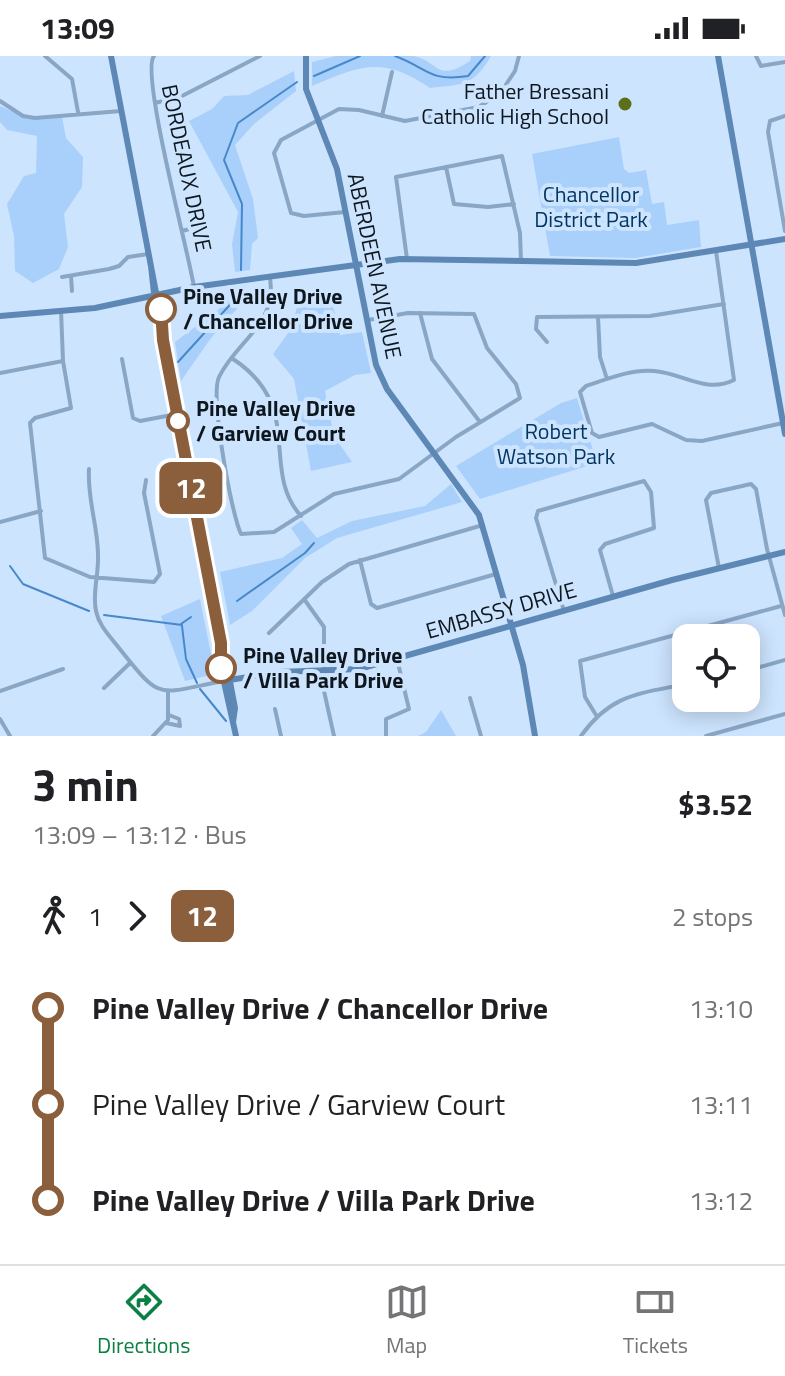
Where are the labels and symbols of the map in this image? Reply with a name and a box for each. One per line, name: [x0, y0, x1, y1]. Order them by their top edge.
place label: Father Bressani Catholic High School: [421, 74, 609, 133]
street label: BORDEAUX DRIVE: [153, 81, 221, 255]
marker: Father Bressani Catholic High School: [616, 95, 634, 113]
street label: ABERDEEN AVENUE: [339, 170, 411, 362]
park label: Chancellor District Park: [534, 177, 648, 236]
place label: Pine Valley Drive / Chancellor Drive: [183, 279, 353, 338]
marker: Pine Valley Drive / Chancellor Drive: [146, 294, 176, 324]
place label: Pine Valley Drive / Garview Court: [196, 391, 356, 450]
marker: Pine Valley Drive / Garview Court: [167, 410, 189, 432]
park label: Robert Watson Park: [497, 414, 616, 473]
line badge: 12: [155, 462, 227, 514]
street label: EMBASSY DRIVE: [422, 572, 580, 648]
place label: Pine Valley Drive / Villa Park Drive: [243, 638, 403, 697]
marker: Pine Valley Drive / Villa Park Drive: [206, 653, 236, 683]

